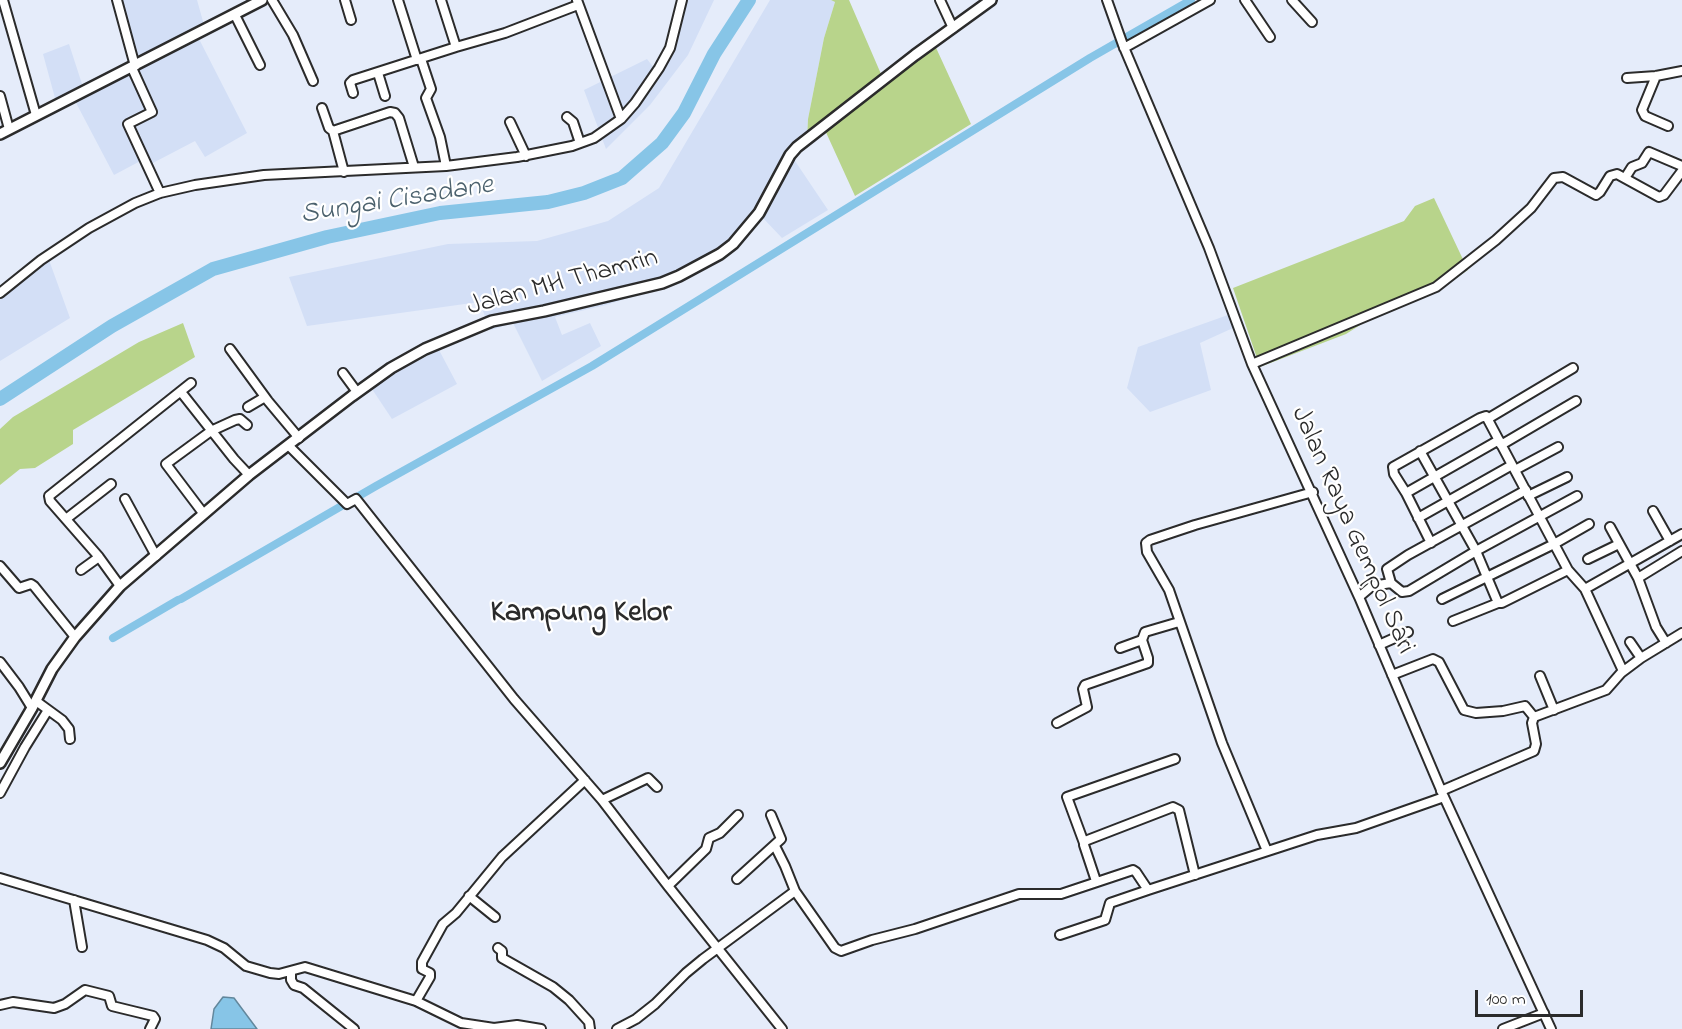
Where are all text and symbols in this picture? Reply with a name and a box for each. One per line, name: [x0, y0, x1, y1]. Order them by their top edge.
water label: Sungai Cisadane: [298, 170, 496, 234]
street label: Jalan MH Thamrin: [464, 243, 662, 325]
street label: Jalan Raya Gempol Sari: [1282, 402, 1420, 660]
district label: Kampung Kelor: [490, 597, 672, 633]
scale bar: [1478, 978, 1586, 1016]
text: 100 m: [1486, 987, 1526, 1013]

